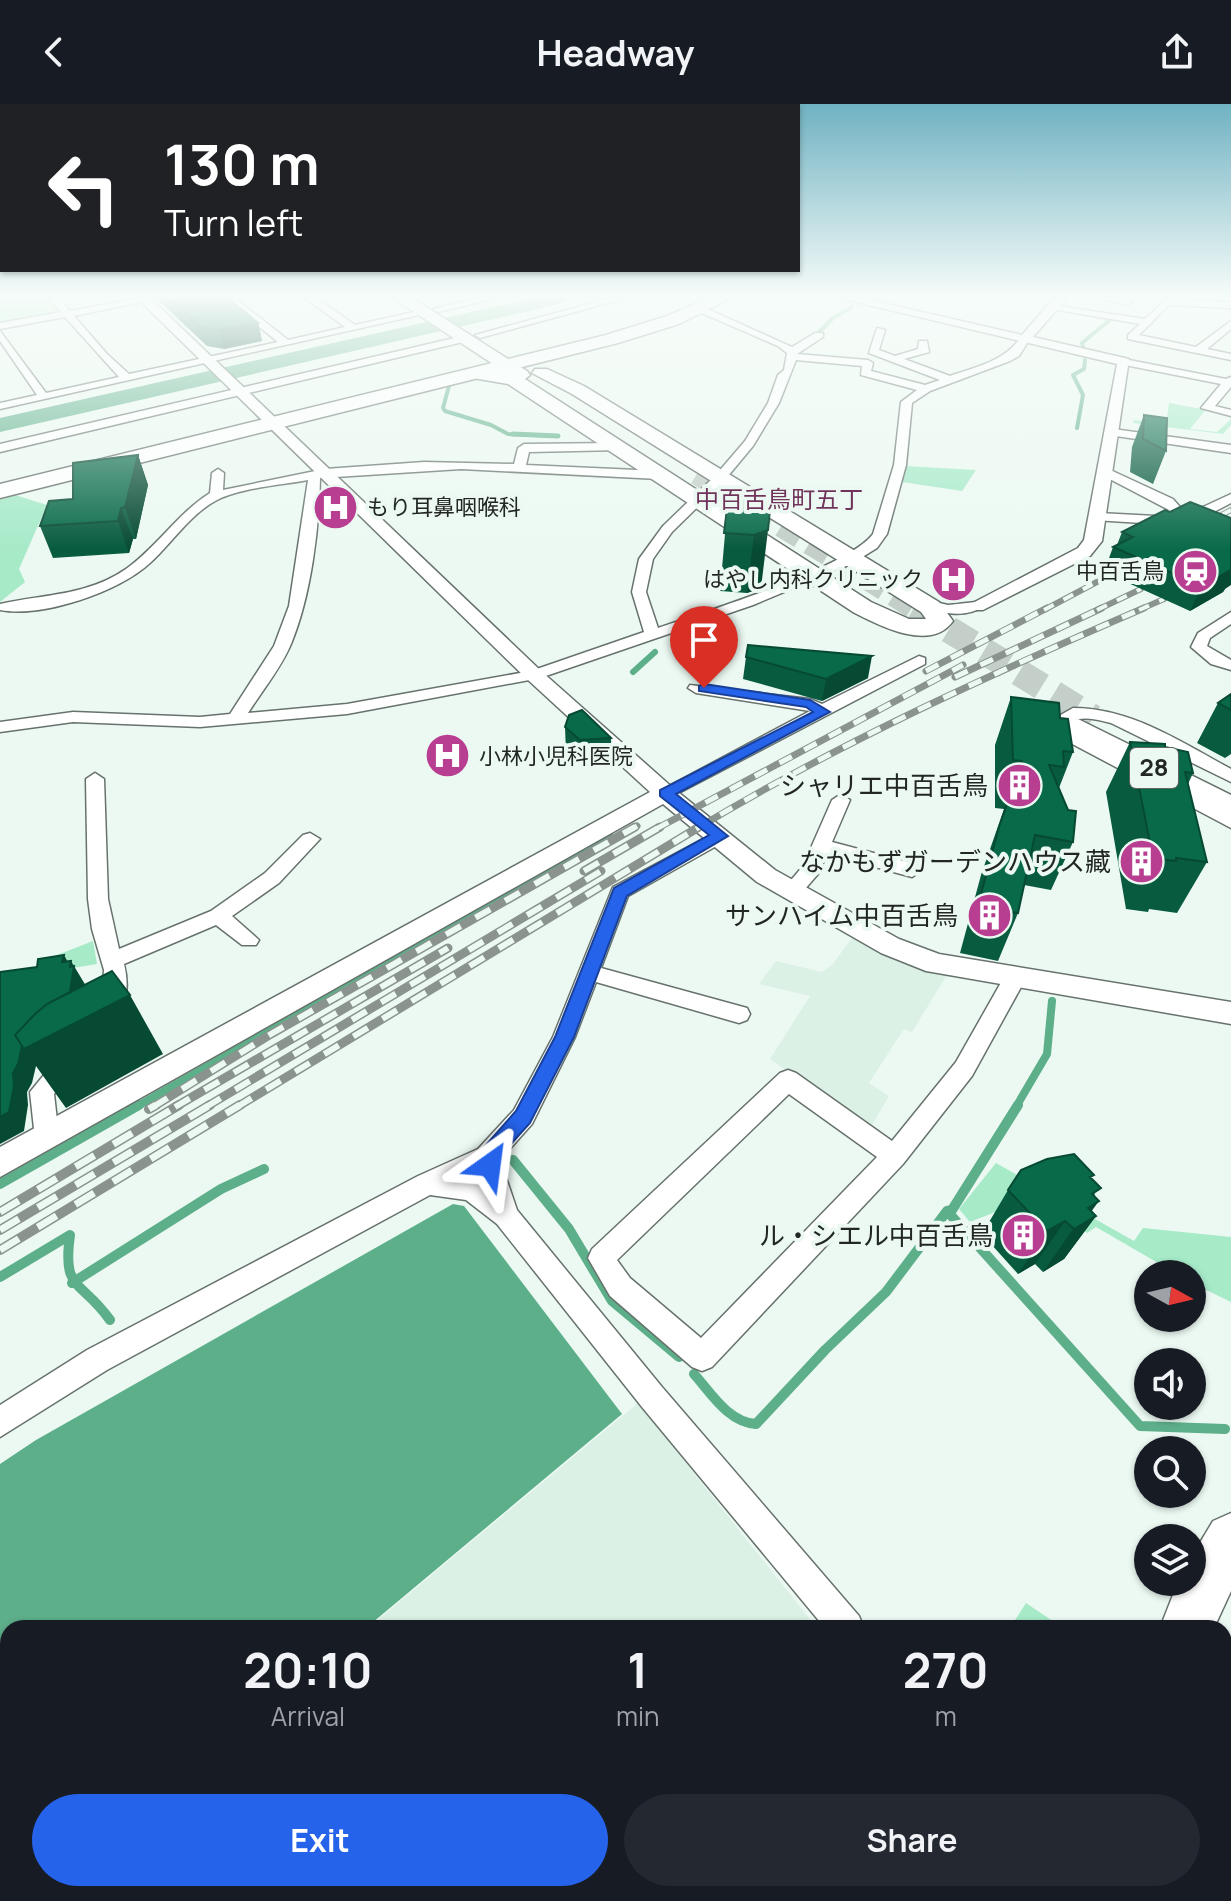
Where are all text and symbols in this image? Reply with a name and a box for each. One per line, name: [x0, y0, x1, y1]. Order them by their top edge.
text: Headway: [537, 28, 694, 77]
icon: back: [32, 30, 76, 74]
icon: share: [1155, 30, 1199, 74]
text: 130 m: [164, 125, 320, 202]
icon: left: [32, 136, 136, 240]
text: Turn left: [164, 198, 303, 247]
district label: 中百舌鳥町五丁: [695, 482, 863, 515]
hospital icon: もり耳鼻咽喉科: [312, 483, 360, 531]
place label: もり耳鼻咽喉科: [367, 492, 521, 522]
station icon: 中百舌鳥: [1171, 547, 1219, 595]
hospital icon: はやし内科クリニック: [930, 555, 978, 603]
place label: 中百舌鳥: [1076, 556, 1164, 586]
place label: はやし内科クリニック: [703, 564, 923, 594]
pin: [670, 606, 738, 688]
icon: arrive: [682, 618, 726, 662]
hospital icon: 小林小児科医院: [424, 732, 472, 780]
place label: 小林小児科医院: [479, 741, 633, 771]
road number: 28: [1130, 748, 1178, 788]
building icon: シャリエ中百舌鳥: [995, 762, 1043, 810]
place label: シャリエ中百舌鳥: [780, 767, 988, 803]
building icon: なかもずガーデンハウス藏: [1118, 838, 1166, 886]
place label: なかもずガーデンハウス藏: [799, 843, 1111, 879]
building icon: サンハイム中百舌鳥: [965, 892, 1013, 940]
place label: サンハイム中百舌鳥: [725, 897, 958, 933]
position arrow: [448, 1123, 532, 1207]
building icon: ル・シエル中百舌鳥: [1000, 1212, 1048, 1260]
place label: ル・シエル中百舌鳥: [759, 1217, 993, 1253]
north arrow: [1134, 1260, 1206, 1332]
map controls: [1134, 1260, 1206, 1596]
button: sound: [1134, 1348, 1206, 1420]
button: search: [1134, 1436, 1206, 1508]
button: layers: [1134, 1524, 1206, 1596]
text: 20:10: [243, 1637, 373, 1702]
text: 1: [627, 1637, 648, 1702]
text: 270: [903, 1637, 989, 1702]
text: Arrival: [271, 1698, 345, 1734]
text: min: [616, 1698, 659, 1734]
text: m: [935, 1698, 957, 1734]
button: Exit: [32, 1794, 608, 1886]
button: Share: [624, 1794, 1200, 1886]

